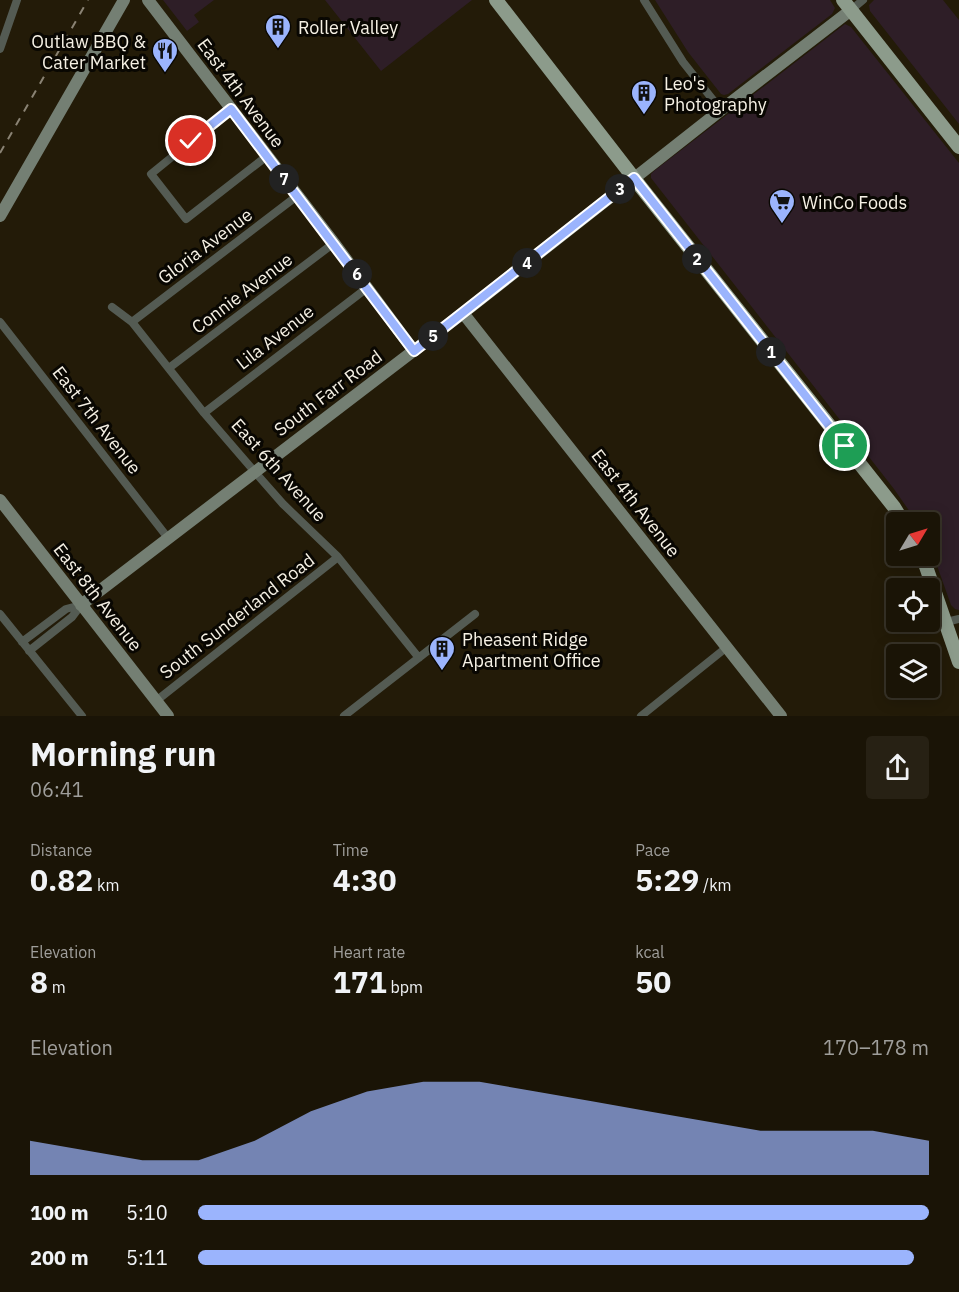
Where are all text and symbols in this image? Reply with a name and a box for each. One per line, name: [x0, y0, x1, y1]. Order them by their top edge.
building icon: Roller Valley: [263, 12, 293, 50]
place label: Roller Valley: [298, 16, 398, 39]
place label: Outlaw BBQ & Cater Market: [31, 30, 146, 74]
street label: East 4th Avenue: [192, 34, 290, 152]
restaurant icon: Outlaw BBQ & Cater Market: [150, 36, 180, 74]
place label: Leo's Photography: [664, 72, 767, 116]
building icon: Leo's Photography: [629, 78, 659, 116]
pin: [165, 115, 216, 166]
icon: check: [174, 124, 207, 157]
pin: 7: [269, 164, 299, 194]
text: 7: [279, 169, 289, 189]
pin: 3: [605, 174, 635, 204]
text: 3: [615, 179, 625, 199]
supermarket icon: WinCo Foods: [767, 187, 797, 225]
place label: WinCo Foods: [802, 191, 907, 214]
street label: Gloria Avenue: [153, 203, 257, 289]
pin: 2: [682, 244, 712, 274]
street label: Connie Avenue: [187, 248, 297, 338]
pin: 4: [512, 248, 542, 278]
text: 2: [692, 249, 702, 269]
text: 4: [522, 253, 532, 273]
pin: 6: [342, 259, 372, 289]
text: 6: [352, 264, 362, 284]
street label: Lila Avenue: [232, 299, 319, 375]
pin: 5: [418, 321, 448, 351]
text: 5: [428, 326, 438, 346]
pin: 1: [756, 337, 786, 367]
text: 1: [766, 342, 776, 362]
street label: South Farr Road: [269, 345, 387, 441]
street label: East 7th Avenue: [48, 361, 146, 479]
street label: East 6th Avenue: [227, 414, 331, 526]
pin: [819, 420, 870, 471]
icon: arrive: [828, 429, 861, 462]
street label: East 4th Avenue: [587, 444, 685, 562]
north arrow: [886, 512, 940, 566]
map controls: [886, 512, 940, 698]
street label: East 8th Avenue: [49, 538, 147, 656]
street label: South Sunderland Road: [155, 548, 319, 684]
button: locate: [886, 578, 940, 632]
place label: Pheasent Ridge Apartment Office: [462, 628, 601, 672]
building icon: Pheasent Ridge Apartment Office: [427, 634, 457, 672]
button: layers: [886, 644, 940, 698]
text: Morning run: [30, 732, 216, 775]
button: share: [866, 736, 929, 799]
text: 06:41: [30, 776, 84, 803]
text: Distance: [30, 840, 92, 860]
text: Time: [333, 840, 369, 860]
text: Pace: [635, 840, 670, 860]
text: 0.82: [30, 860, 93, 899]
text: 4:30: [333, 860, 397, 899]
text: 5:29: [635, 860, 699, 899]
text: km: [93, 875, 120, 895]
text: /km: [699, 875, 732, 895]
text: Elevation: [30, 942, 96, 962]
text: Heart rate: [333, 942, 405, 962]
text: kcal: [635, 942, 664, 962]
text: 8: [30, 962, 48, 1001]
text: 171: [333, 962, 387, 1001]
text: 50: [635, 962, 671, 1001]
text: m: [48, 977, 66, 997]
text: bpm: [387, 977, 423, 997]
text: Elevation: [30, 1034, 113, 1061]
text: 170–178 m: [823, 1034, 929, 1061]
text: 100 m: [30, 1199, 89, 1226]
text: 5:10: [126, 1199, 168, 1226]
text: 200 m: [30, 1244, 89, 1271]
text: 5:11: [126, 1244, 168, 1271]

